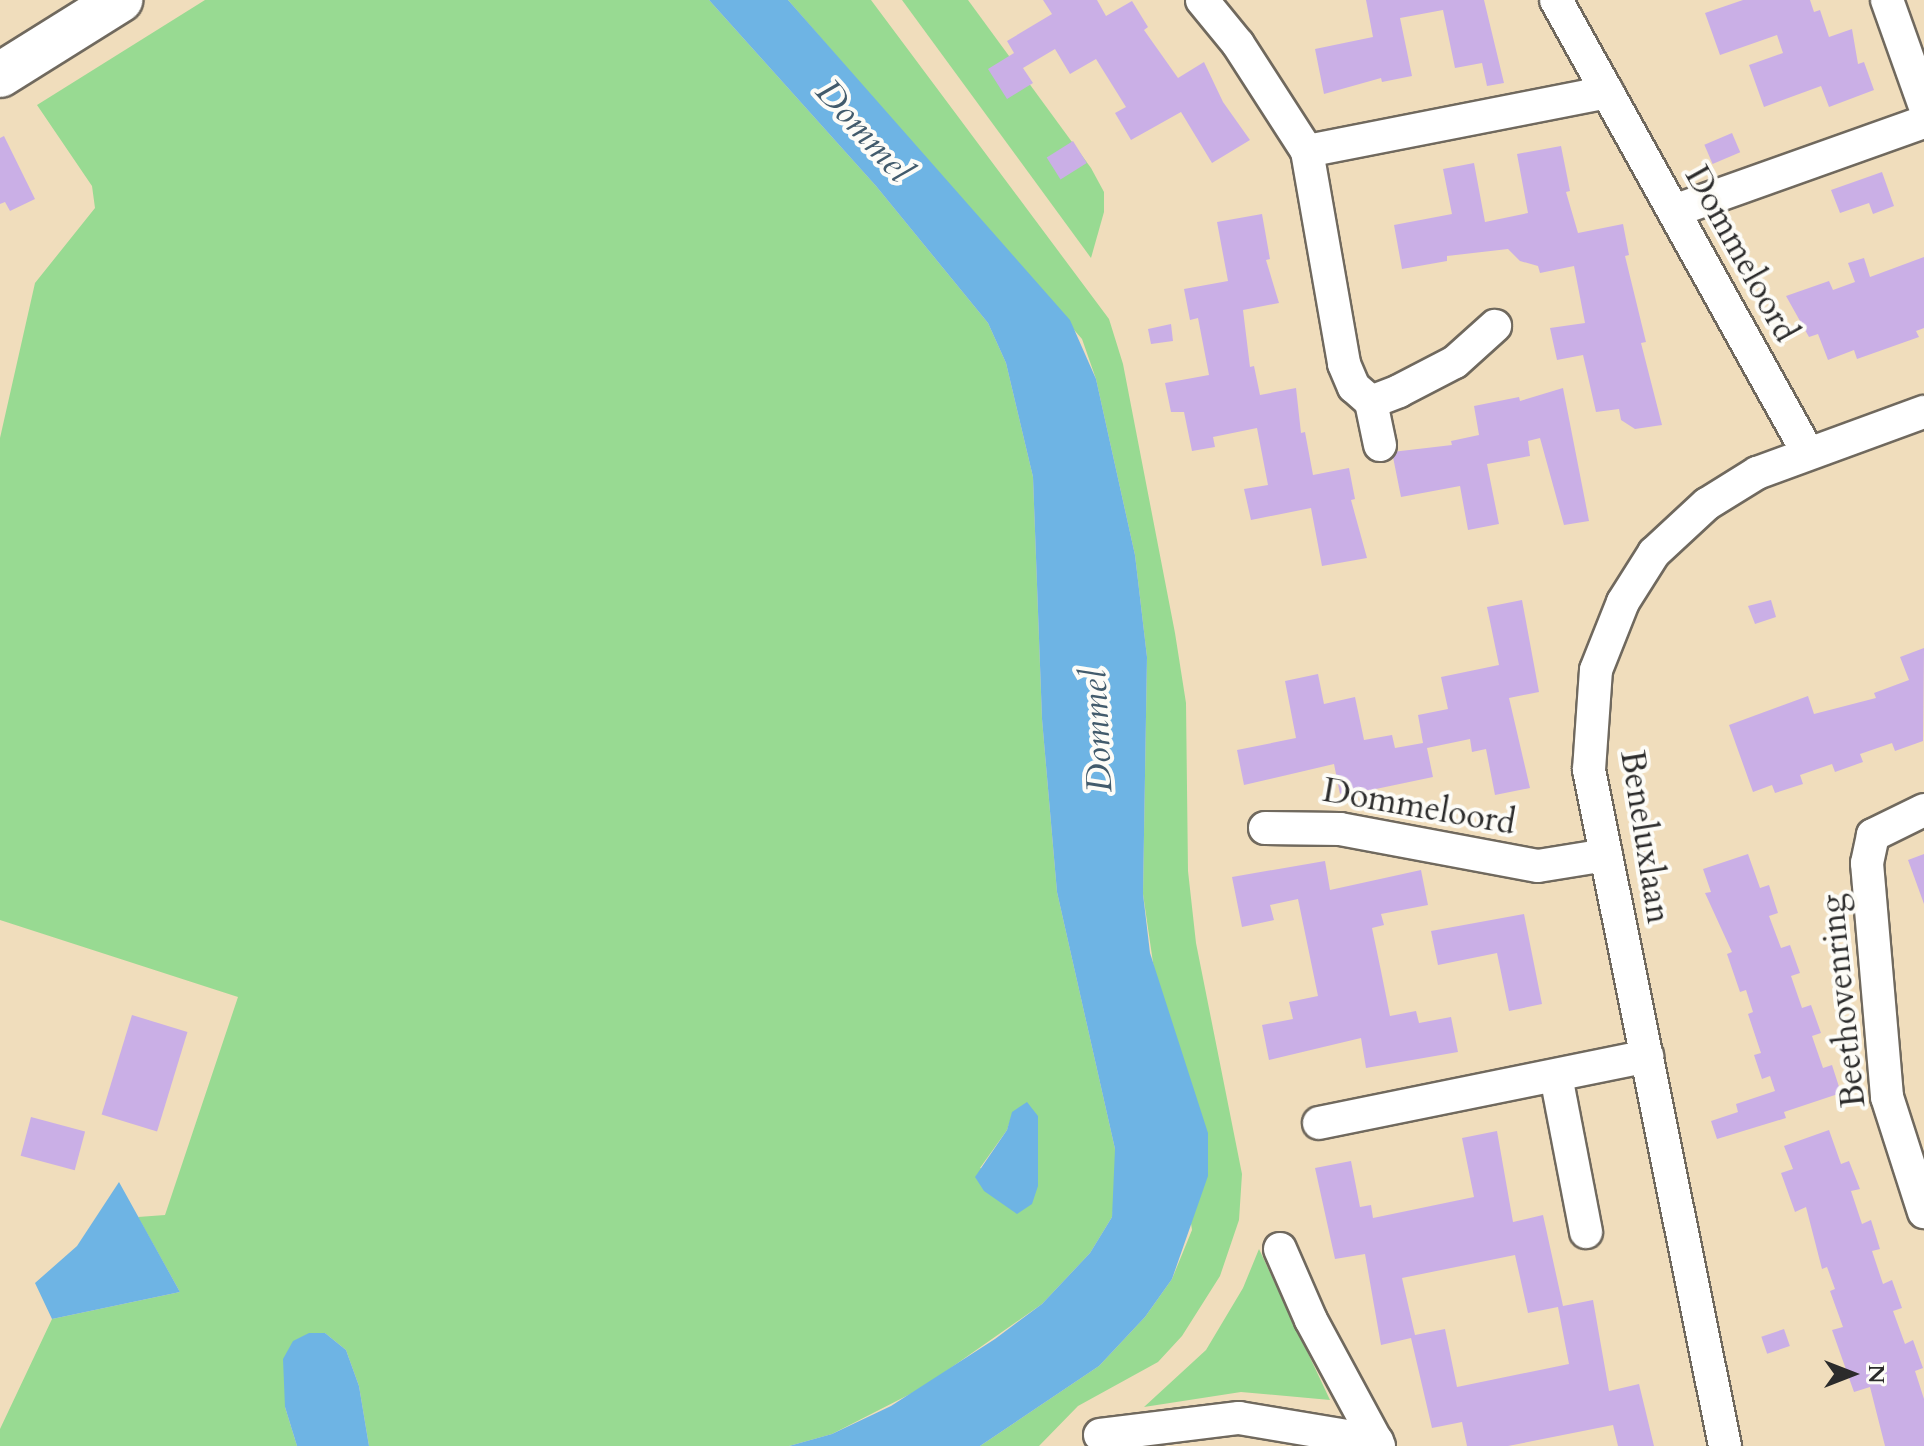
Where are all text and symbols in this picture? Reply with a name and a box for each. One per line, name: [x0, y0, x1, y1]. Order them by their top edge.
water label: Dommel: [807, 71, 921, 191]
street label: Dommeloord: [1676, 159, 1806, 349]
water label: Dommel: [1072, 668, 1122, 794]
street label: Beneluxlaan: [1611, 747, 1679, 927]
street label: Dommeloord: [1320, 770, 1518, 844]
street label: Beethovenring: [1812, 892, 1874, 1110]
north arrow: [1812, 1334, 1892, 1414]
text: N: [1861, 1364, 1891, 1384]

